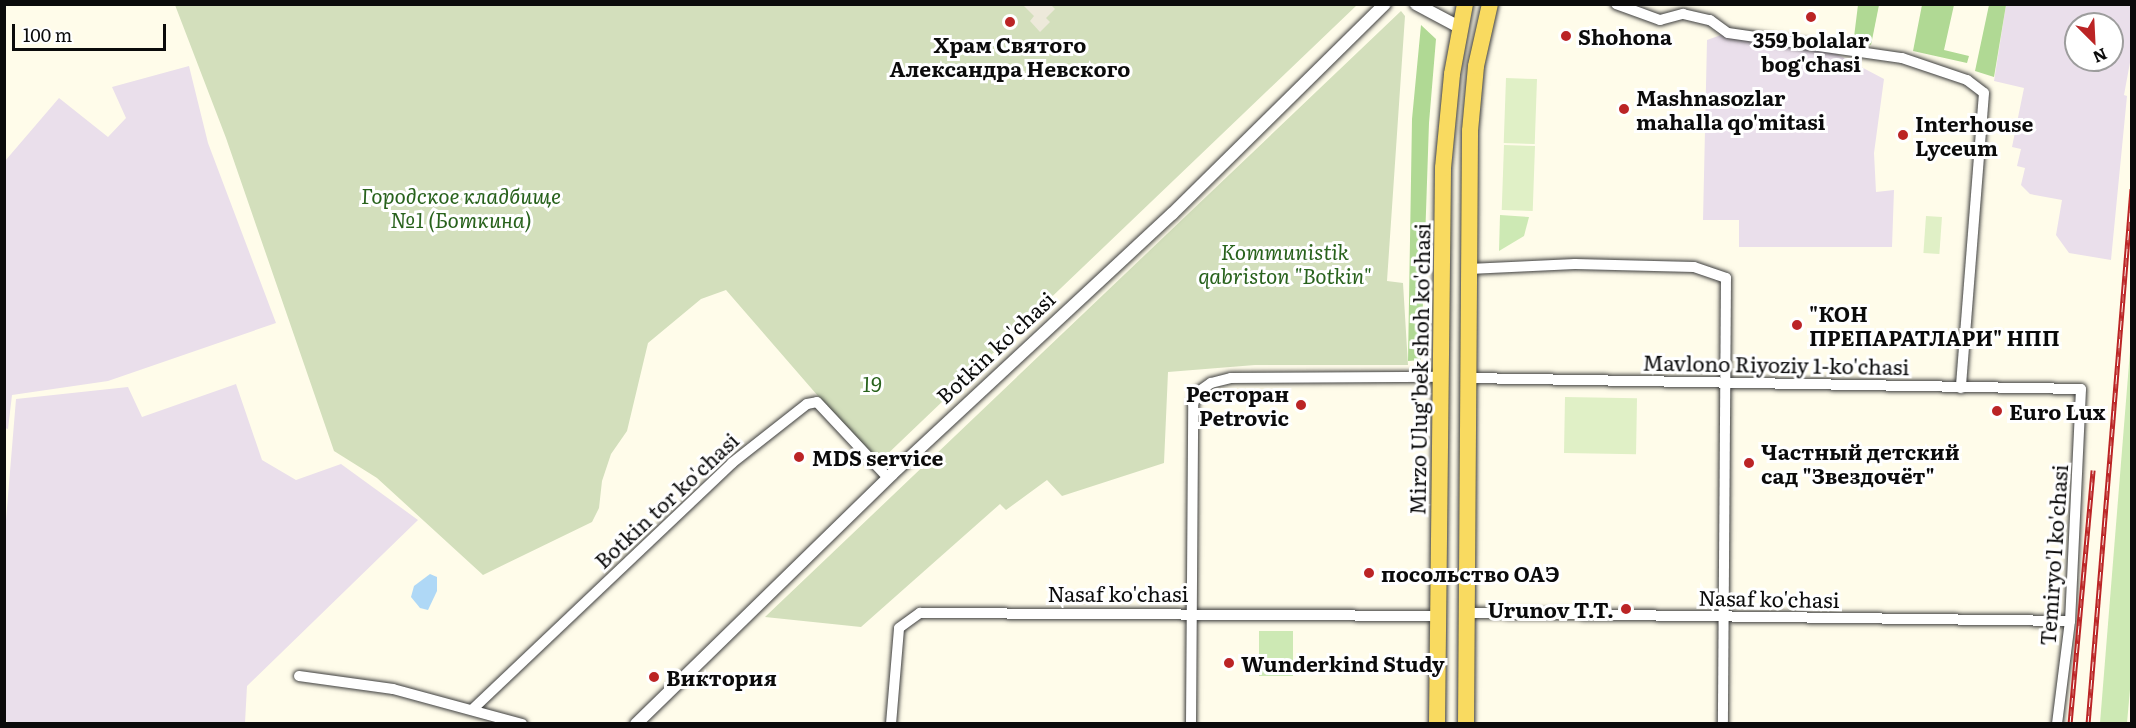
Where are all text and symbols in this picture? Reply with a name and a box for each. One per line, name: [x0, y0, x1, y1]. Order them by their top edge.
marker: 359 bolalar bog'chasi: [1804, 10, 1818, 24]
scale bar: [15, 12, 170, 50]
north arrow: [2064, 12, 2124, 72]
marker: Храм Святого Александра Невского: [1003, 15, 1017, 29]
text: 100 m: [23, 21, 72, 48]
place label: Shohona: [1578, 23, 1672, 49]
place label: 359 bolalar bog'chasi: [1753, 26, 1869, 76]
marker: Shohona: [1559, 29, 1573, 43]
place label: Храм Святого Александра Невского: [890, 31, 1130, 81]
text: N: [2089, 43, 2112, 70]
place label: Mashnasozlar mahalla qo'mitasi: [1636, 84, 1825, 134]
marker: Mashnasozlar mahalla qo'mitasi: [1617, 102, 1631, 116]
place label: Interhouse Lyceum: [1915, 110, 2033, 160]
marker: Interhouse Lyceum: [1896, 128, 1910, 142]
park label: Городское кладбище №1 (Боткина): [361, 182, 561, 232]
street label: Mirzo Ulug'bek shoh ko'chasi: [1404, 223, 1434, 515]
park label: Kommunistik qabriston "Botkin": [1198, 238, 1372, 288]
street label: Botkin ko'chasi: [931, 286, 1059, 408]
place label: "КОН ПРЕПАРАТЛАРИ" НПП: [1809, 300, 2060, 350]
marker: "КОН ПРЕПАРАТЛАРИ" НПП: [1790, 318, 1804, 332]
street label: Mavlono Riyoziy 1-ko'chasi: [1642, 349, 1910, 379]
park label: 19: [862, 370, 882, 396]
place label: Ресторан Petrovic: [1186, 380, 1289, 430]
marker: Ресторан Petrovic: [1294, 398, 1308, 412]
place label: Euro Lux: [2009, 398, 2106, 424]
marker: Euro Lux: [1990, 404, 2004, 418]
street label: Botkin tor ko'chasi: [589, 427, 743, 573]
place label: Частный детский сад "Звездочёт": [1761, 438, 1960, 488]
place label: MDS service: [812, 444, 943, 470]
marker: MDS service: [790, 448, 808, 466]
marker: Частный детский сад "Звездочёт": [1742, 456, 1756, 470]
street label: Temiryo'l ko'chasi: [2034, 463, 2072, 647]
place label: посольство ОАЭ: [1381, 560, 1560, 586]
marker: посольство ОАЭ: [1362, 566, 1376, 580]
street label: Nasaf ko'chasi: [1047, 580, 1189, 606]
street label: Nasaf ko'chasi: [1698, 584, 1840, 612]
place label: Urunov T.T.: [1488, 596, 1614, 622]
marker: Urunov T.T.: [1619, 602, 1633, 616]
place label: Wunderkind Study: [1241, 650, 1445, 676]
marker: Wunderkind Study: [1222, 656, 1236, 670]
place label: Виктория: [666, 664, 777, 690]
marker: Виктория: [647, 670, 661, 684]

